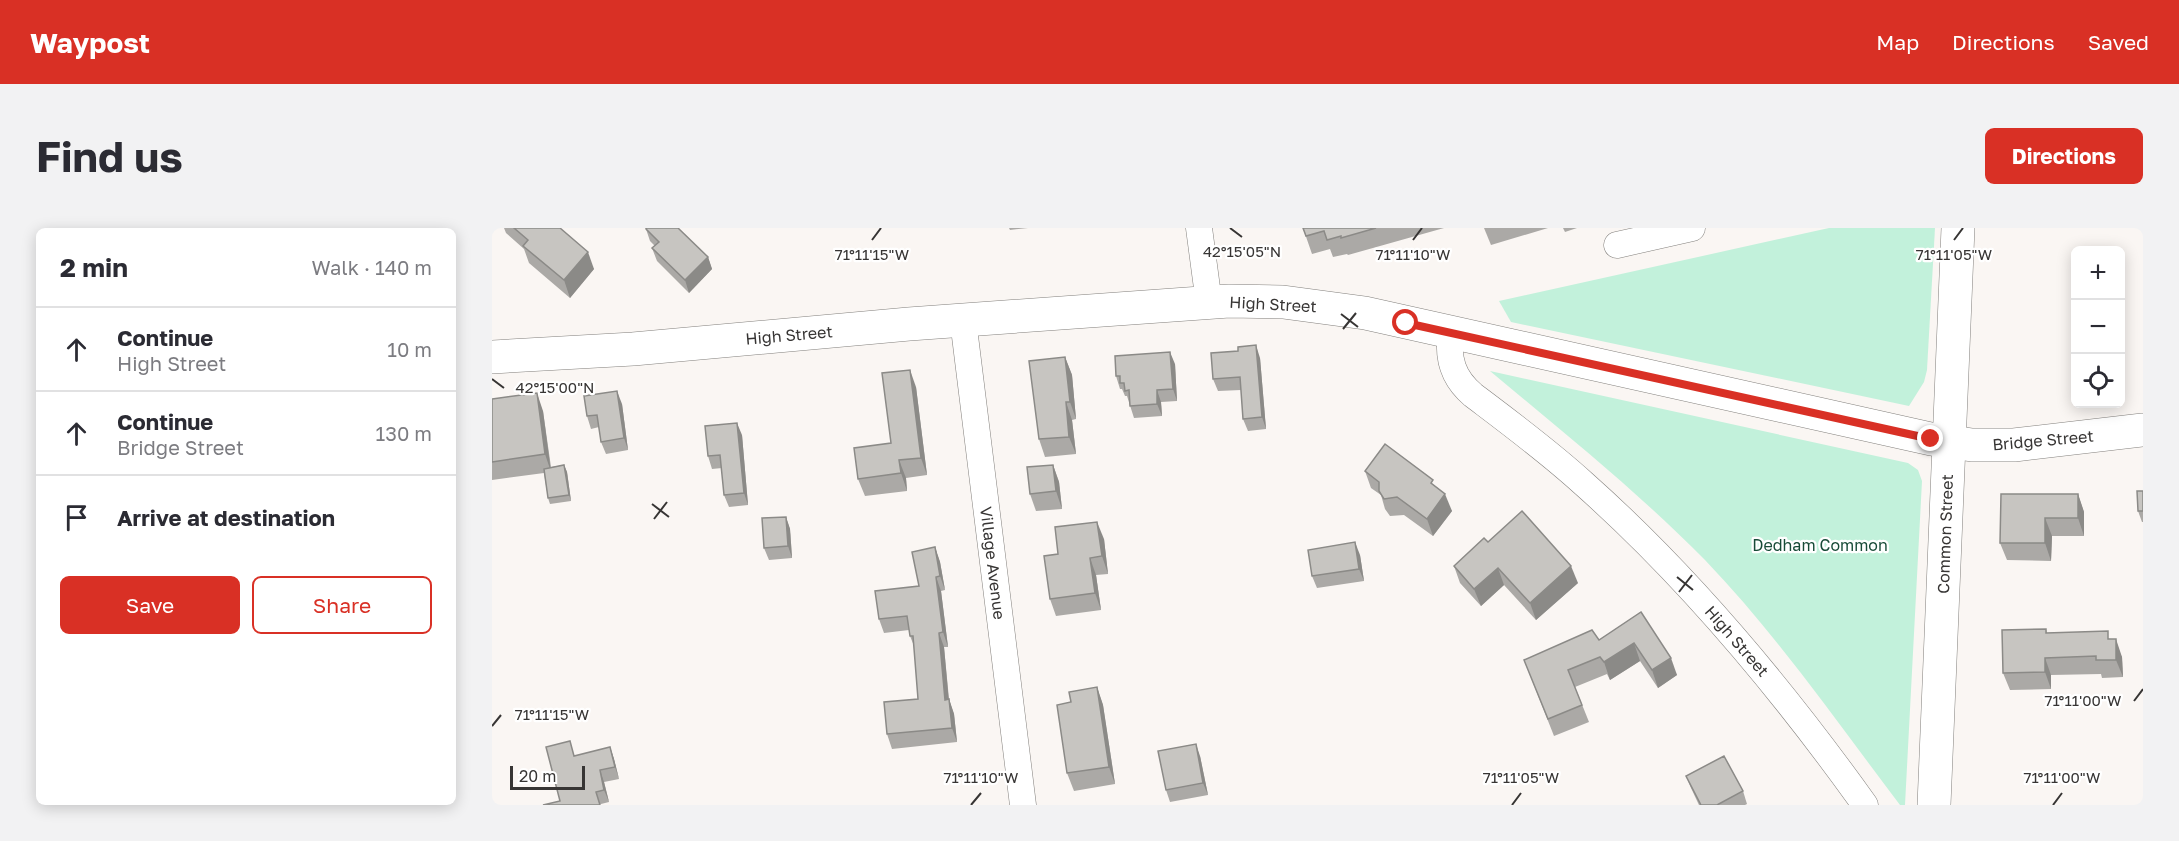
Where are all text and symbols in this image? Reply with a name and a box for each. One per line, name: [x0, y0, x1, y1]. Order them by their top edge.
text: Waypost: [30, 26, 150, 59]
text: Map: [1876, 29, 1919, 55]
text: Directions: [1952, 29, 2055, 55]
text: Saved: [2088, 29, 2149, 55]
button: Directions: [1985, 128, 2143, 184]
text: Find us: [36, 131, 183, 181]
text: 42°15'05"N: [1203, 242, 1281, 260]
text: 71°11'15"W: [835, 245, 909, 263]
text: 71°11'10"W: [1376, 245, 1450, 263]
text: 71°11'05"W: [1916, 245, 1992, 263]
map controls: [2071, 246, 2125, 408]
button: +: [2071, 246, 2125, 300]
text: 2 min: [60, 252, 128, 283]
text: Walk · 140 m: [312, 255, 432, 279]
street label: High Street: [1229, 292, 1317, 316]
button: −: [2071, 300, 2125, 354]
route start: [1392, 309, 1418, 335]
street label: High Street: [745, 321, 833, 349]
text: Continue: [117, 324, 213, 351]
icon: ahead: [60, 333, 93, 366]
text: 10 m: [387, 337, 432, 361]
text: High Street: [117, 351, 226, 375]
button: locate: [2071, 354, 2125, 408]
text: 42°15'00"N: [516, 378, 594, 396]
text: Continue: [117, 408, 213, 435]
icon: ahead: [60, 417, 93, 450]
text: 130 m: [376, 421, 432, 445]
route end: [1917, 425, 1943, 451]
street label: Bridge Street: [1992, 426, 2094, 454]
text: Bridge Street: [117, 435, 244, 459]
street label: Common Street: [1933, 474, 1957, 594]
icon: arrive: [60, 501, 93, 534]
text: Arrive at destination: [117, 504, 335, 531]
street label: Village Avenue: [976, 505, 1010, 621]
park label: Dedham Common: [1752, 535, 1888, 555]
button: Save: [60, 576, 240, 634]
button: Share: [252, 576, 432, 634]
street label: High Street: [1701, 601, 1773, 681]
text: 71°11'00"W: [2045, 691, 2121, 709]
text: 71°11'15"W: [515, 705, 589, 723]
scale bar: [510, 763, 585, 790]
text: 20 m: [519, 766, 556, 786]
text: 71°11'10"W: [944, 768, 1018, 786]
text: 71°11'05"W: [1483, 768, 1559, 786]
text: 71°11'00"W: [2024, 768, 2100, 786]

